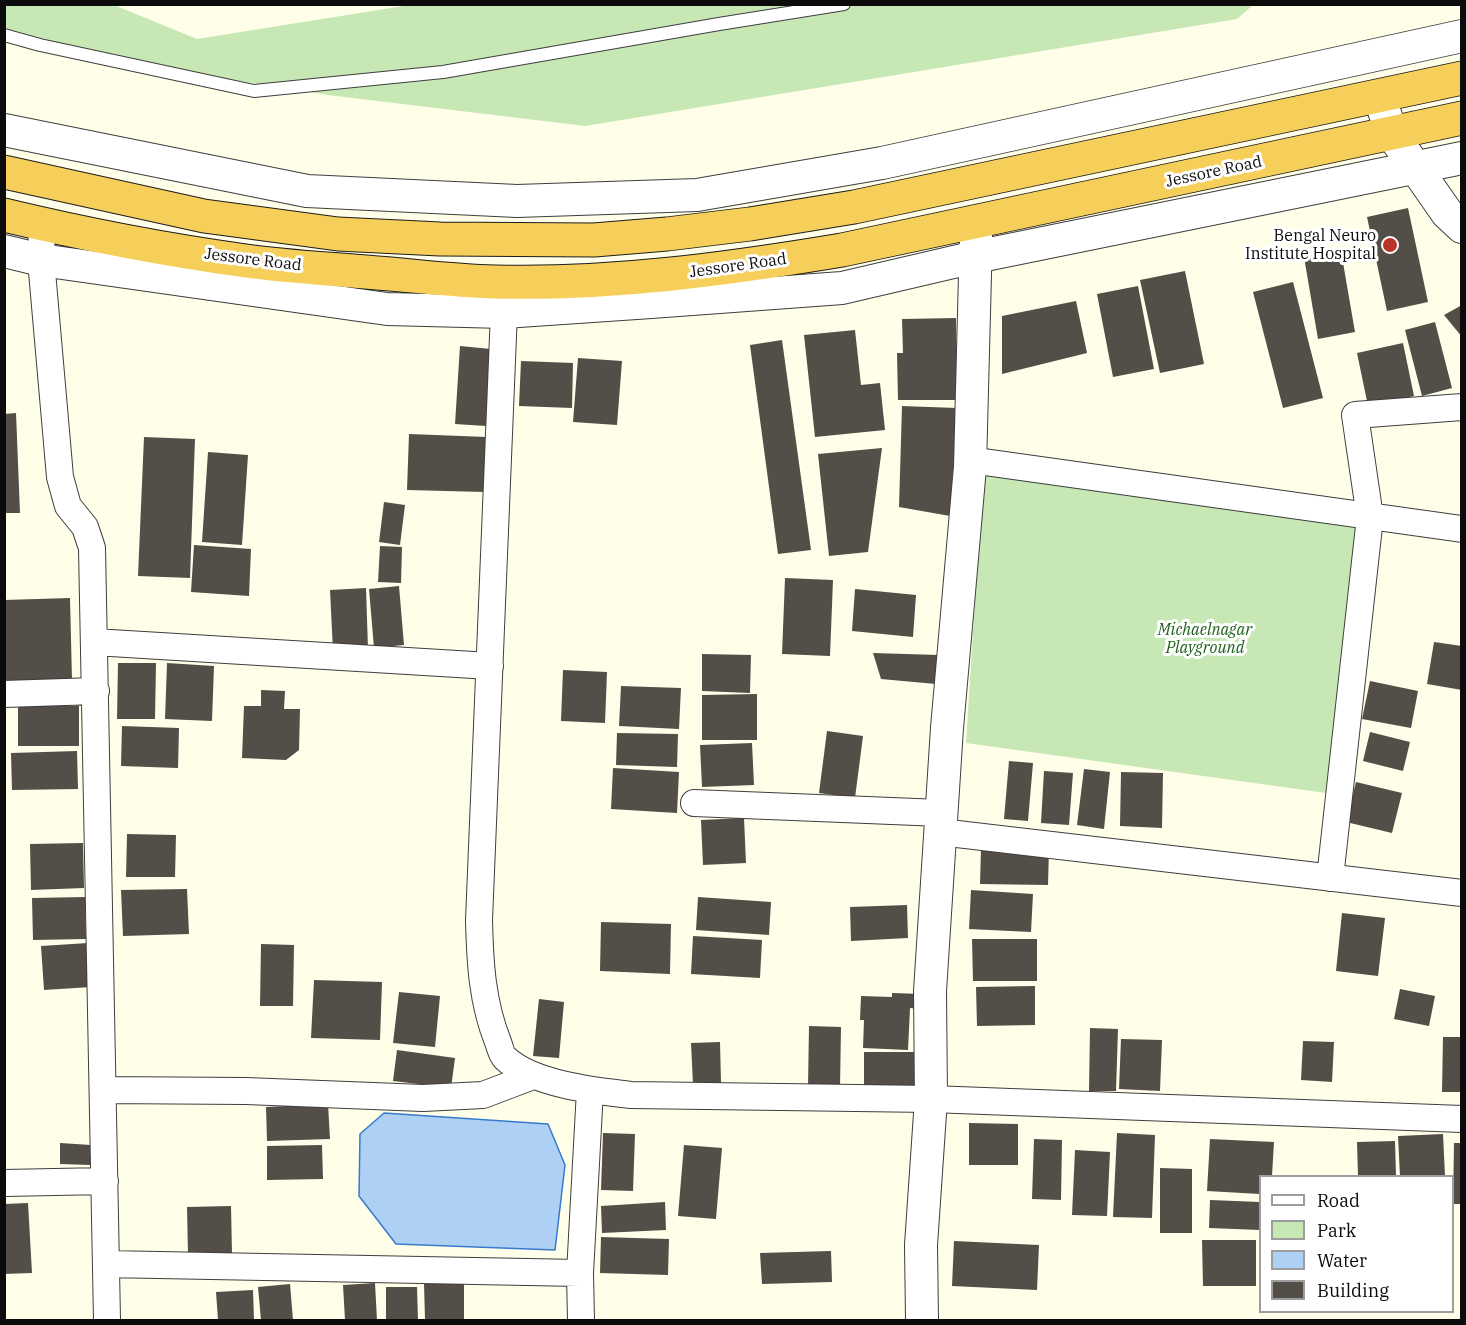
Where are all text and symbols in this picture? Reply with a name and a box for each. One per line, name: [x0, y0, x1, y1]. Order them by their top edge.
street label: Jessore Road: [1164, 152, 1264, 192]
place label: Bengal Neuro Institute Hospital: [1245, 226, 1376, 264]
marker: Bengal Neuro Institute Hospital: [1381, 236, 1399, 254]
street label: Jessore Road: [203, 245, 303, 275]
street label: Jessore Road: [688, 250, 788, 282]
park label: Michaelnagar Playground: [1158, 620, 1252, 658]
legend: [1259, 1175, 1454, 1313]
text: Road: [1317, 1189, 1360, 1212]
text: Park: [1317, 1219, 1356, 1242]
text: Water: [1317, 1249, 1367, 1272]
text: Building: [1317, 1279, 1389, 1302]

